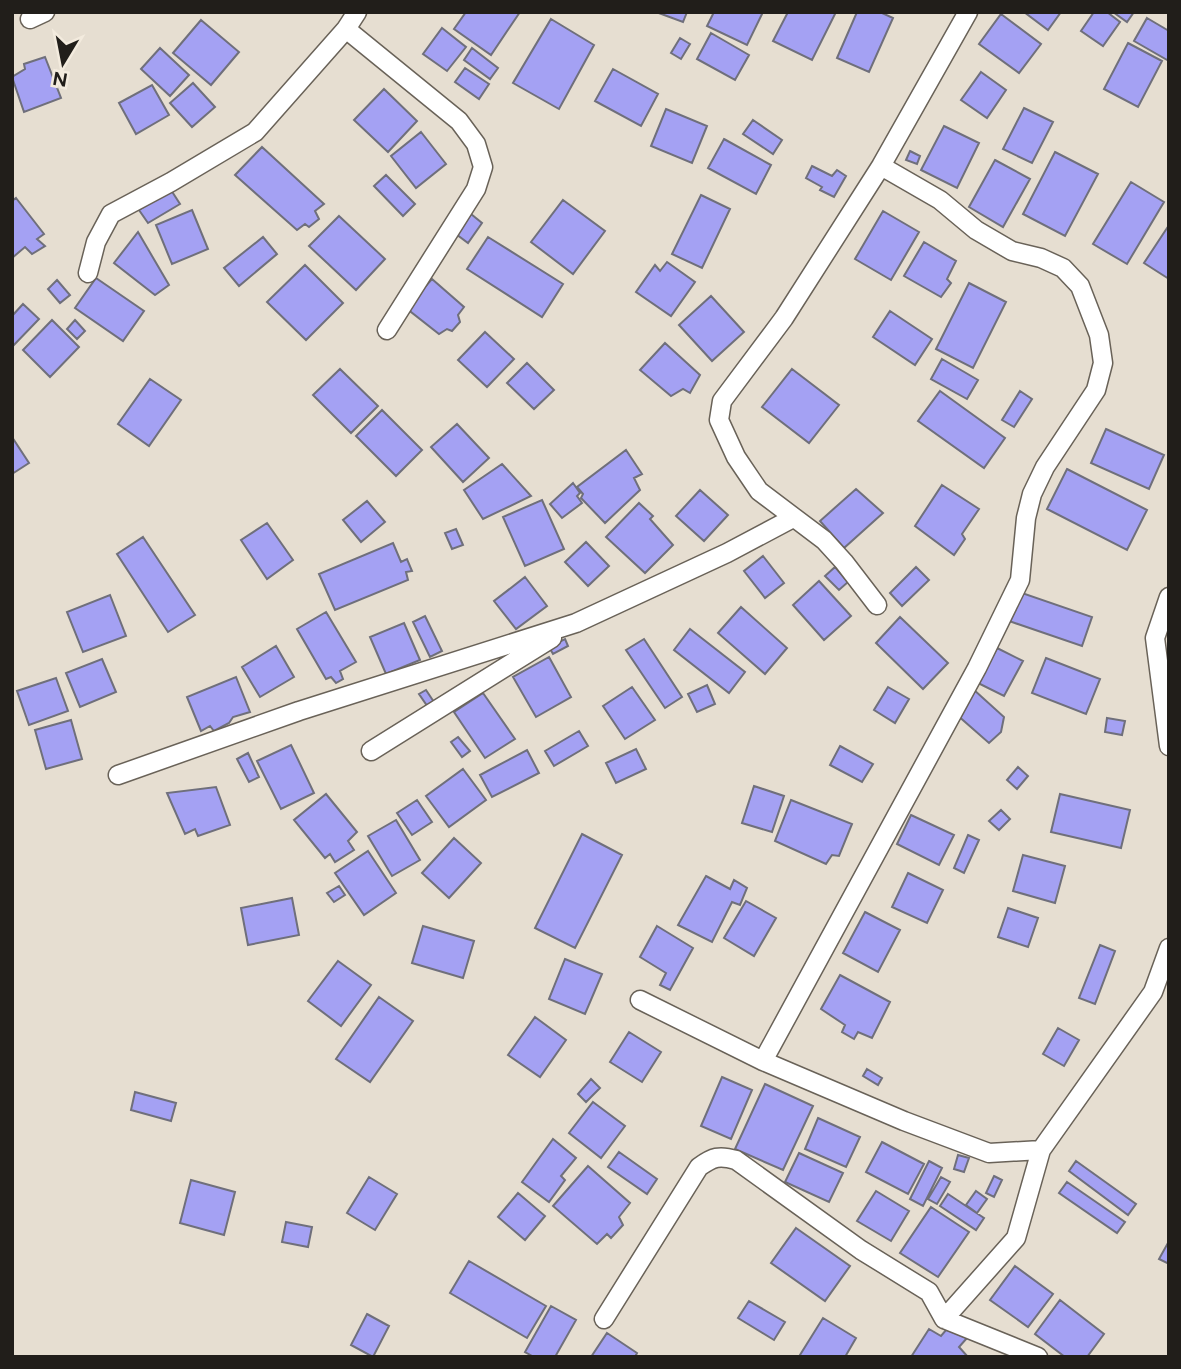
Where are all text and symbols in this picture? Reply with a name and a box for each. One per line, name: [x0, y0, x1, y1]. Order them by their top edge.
north arrow: [28, 28, 98, 98]
text: N: [51, 67, 69, 92]

